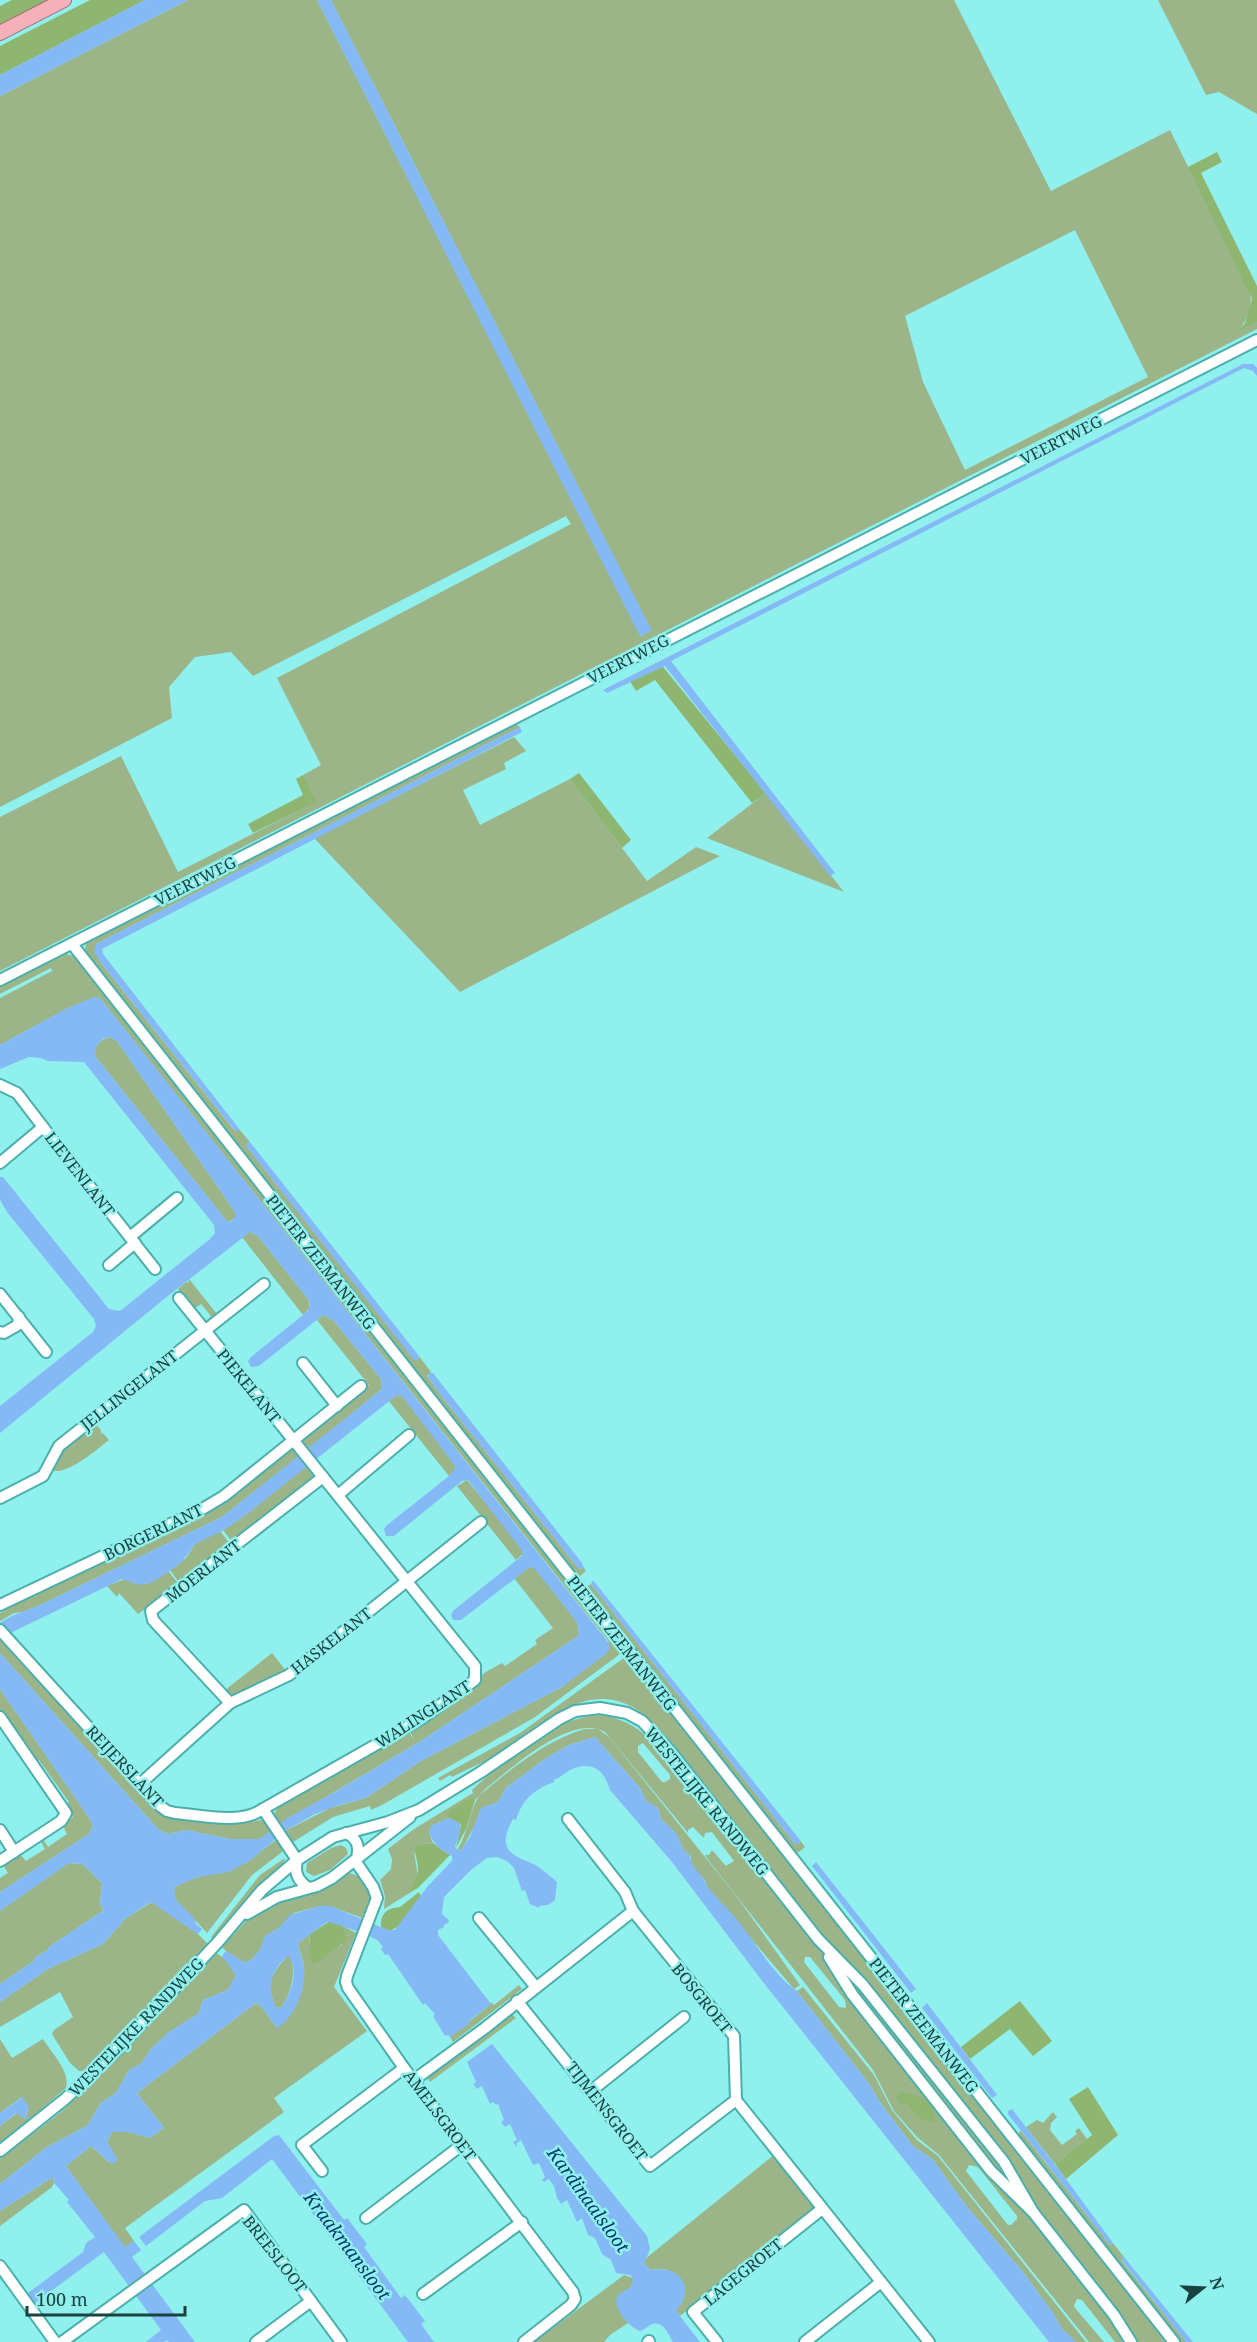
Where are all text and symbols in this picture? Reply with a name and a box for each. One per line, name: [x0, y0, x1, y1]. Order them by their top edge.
street label: VEERTWEG: [1016, 410, 1106, 470]
street label: VEERTWEG: [583, 629, 673, 689]
street label: VEERTWEG: [150, 851, 240, 911]
street label: LIEVENLANT: [40, 1127, 120, 1221]
street label: PIETER ZEEMANWEG: [261, 1190, 381, 1335]
street label: PIEKELANT: [212, 1344, 286, 1428]
street label: JELLINGELANT: [75, 1345, 183, 1436]
street label: BORGERLANT: [100, 1498, 206, 1565]
street label: MOERLANT: [161, 1534, 246, 1608]
street label: PIETER ZEEMANWEG: [562, 1571, 682, 1716]
street label: HASKELANT: [286, 1602, 376, 1680]
street label: WALINGLANT: [371, 1675, 475, 1753]
street label: REIJERSLANT: [81, 1720, 169, 1812]
street label: WESTELIJKE RANDWEG: [640, 1722, 774, 1880]
street label: WESTELIJKE RANDWEG: [64, 1952, 209, 2101]
street label: PIETER ZEEMANWEG: [864, 1953, 984, 2098]
street label: BOSGROET: [667, 1958, 737, 2038]
street label: TIJMENSGROET: [561, 2057, 653, 2165]
street label: AMELSGROET: [399, 2065, 481, 2165]
water label: Kardinaalsloot: [542, 2141, 636, 2257]
water label: Kraakmansloot: [298, 2185, 397, 2305]
street label: BREESLOOT: [238, 2211, 312, 2297]
street label: LAGEGROET: [699, 2233, 787, 2311]
north arrow: [1173, 2258, 1233, 2318]
text: N: [1205, 2274, 1230, 2293]
scale bar: [27, 2279, 184, 2317]
text: 100 m: [36, 2287, 88, 2311]

